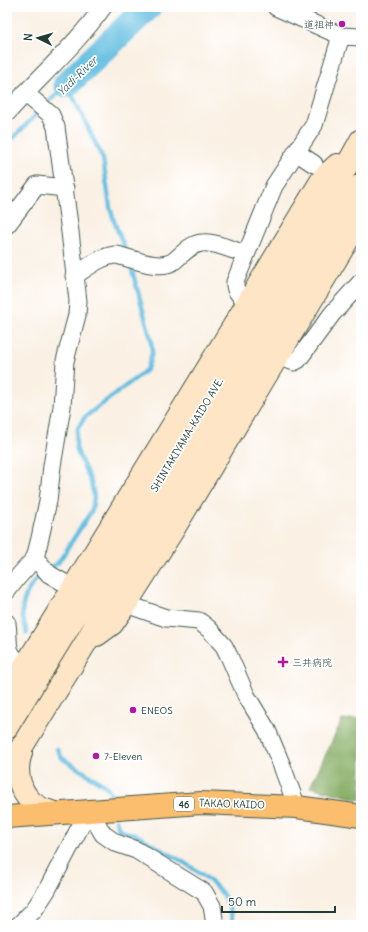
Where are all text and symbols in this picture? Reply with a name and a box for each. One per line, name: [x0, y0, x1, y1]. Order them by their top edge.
north arrow: [18, 18, 58, 58]
place label: 道祖神: [304, 18, 334, 31]
marker: 道祖神: [337, 19, 347, 29]
text: N: [21, 33, 35, 42]
water label: Yadi-River: [54, 52, 101, 99]
street label: SHINTAKIYAMA-KAIDO AVE.: [148, 376, 226, 494]
marker: 三井病院: [277, 656, 289, 668]
place label: 三井病院: [292, 656, 332, 669]
place label: ENEOS: [141, 704, 173, 717]
marker: ENEOS: [128, 705, 138, 715]
place label: 7-Eleven: [104, 750, 143, 763]
marker: 7-Eleven: [91, 751, 101, 761]
street label: TAKAO KAIDO: [199, 796, 265, 812]
road number: 46: [174, 797, 194, 811]
scale bar: [222, 888, 335, 914]
text: 50 m: [228, 894, 257, 909]

